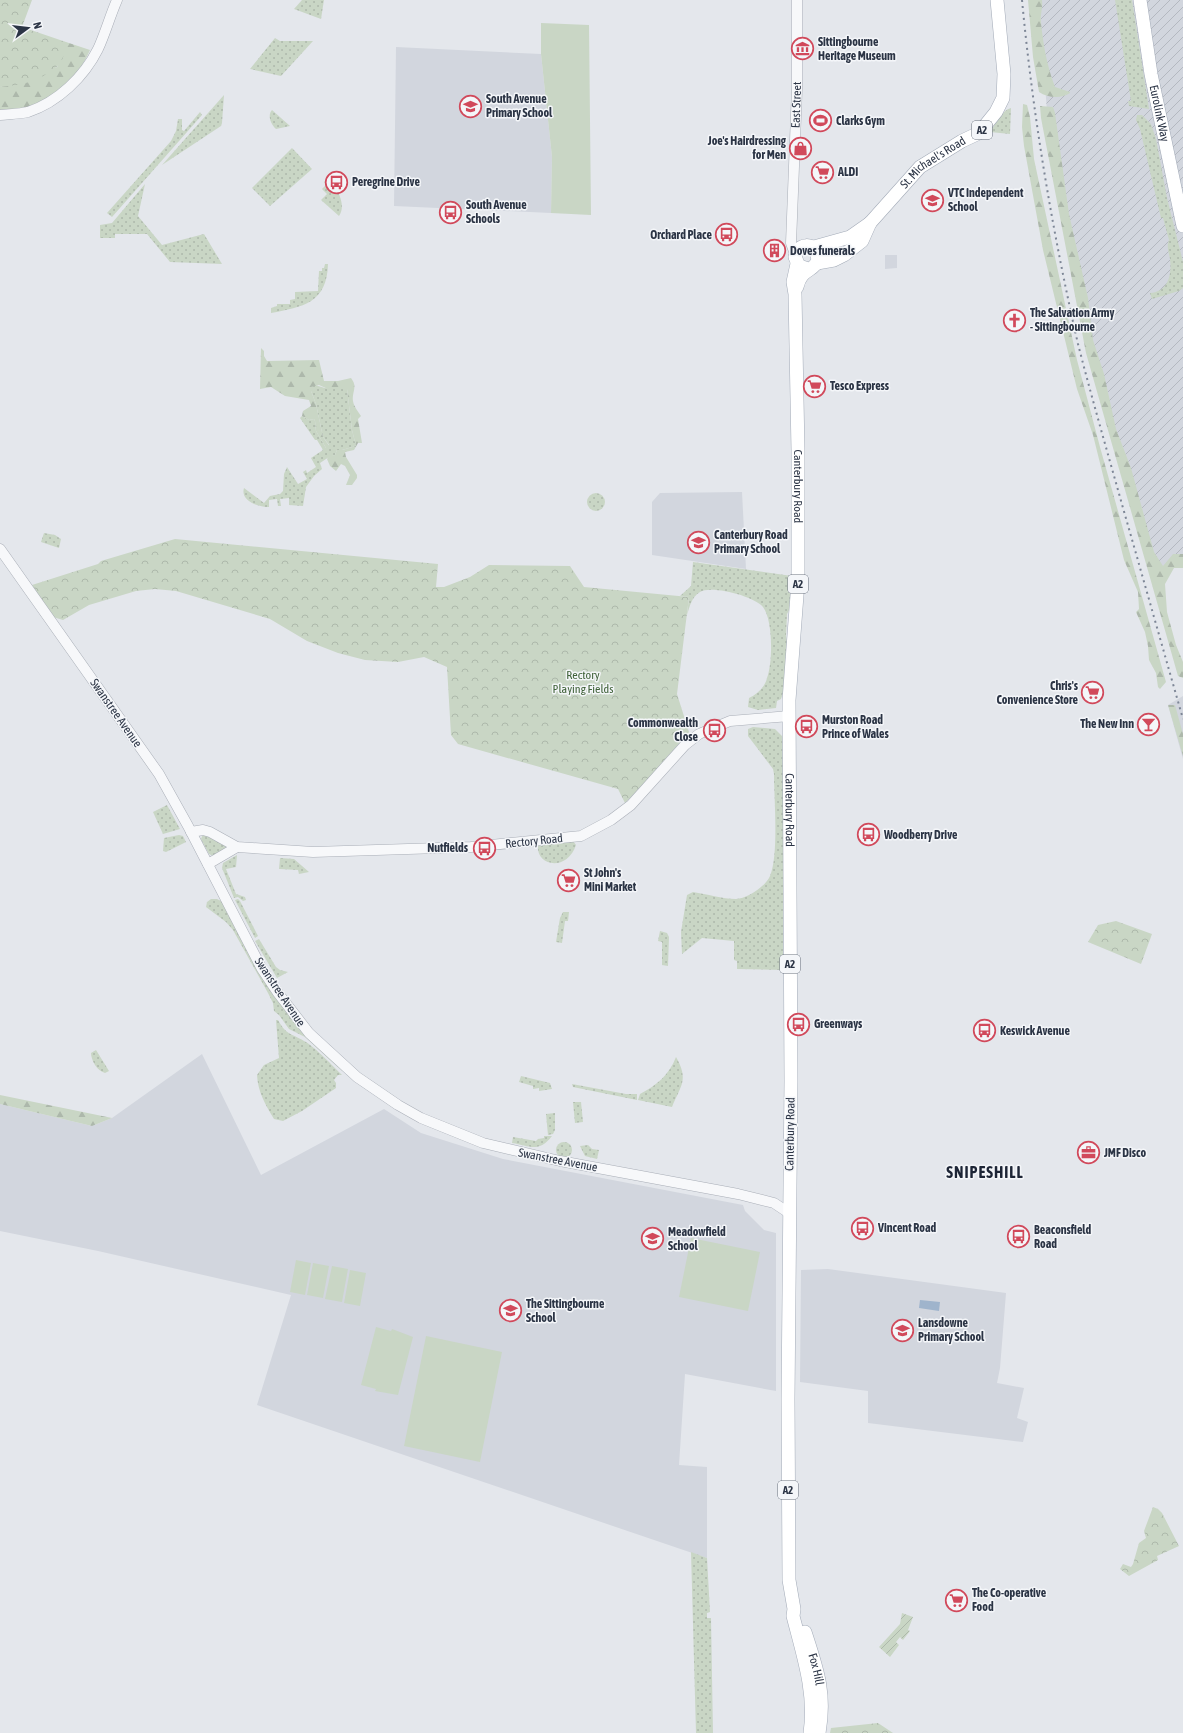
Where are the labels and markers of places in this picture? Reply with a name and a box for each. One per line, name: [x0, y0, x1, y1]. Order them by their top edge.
place label: Sittingbourne Heritage Museum: [818, 35, 896, 63]
museum icon: Sittingbourne Heritage Museum: [790, 36, 816, 62]
place label: South Avenue Primary School: [486, 92, 553, 120]
school or university icon: South Avenue Primary School: [458, 93, 484, 119]
sports icon: Clarks Gym: [807, 108, 833, 134]
place label: Clarks Gym: [836, 114, 885, 128]
place label: Joe's Hairdressing for Men: [707, 134, 787, 162]
shop icon: Joe's Hairdressing for Men: [788, 135, 814, 161]
supermarket icon: ALDI: [810, 159, 836, 185]
place label: ALDI: [837, 165, 858, 179]
bus stop icon: Peregrine Drive: [324, 169, 350, 195]
place label: Peregrine Drive: [352, 175, 420, 189]
place label: VTC Independent School: [947, 186, 1024, 214]
school or university icon: VTC Independent School: [920, 187, 946, 213]
place label: South Avenue Schools: [466, 198, 527, 226]
bus stop icon: South Avenue Schools: [438, 199, 464, 225]
bus stop icon: Orchard Place: [714, 222, 740, 248]
place label: Orchard Place: [650, 228, 713, 242]
building icon: Doves funerals: [761, 238, 787, 264]
place label: Doves funerals: [790, 244, 856, 258]
place label: The Salvation Army - Sittingbourne: [1030, 306, 1114, 334]
church icon: The Salvation Army - Sittingbourne: [1002, 307, 1028, 333]
supermarket icon: Tesco Express: [802, 373, 828, 399]
place label: Tesco Express: [830, 379, 890, 393]
place label: Canterbury Road Primary School: [714, 528, 788, 556]
school or university icon: Canterbury Road Primary School: [685, 529, 711, 555]
place label: Chris's Convenience Store: [996, 679, 1079, 707]
supermarket icon: Chris's Convenience Store: [1080, 680, 1106, 706]
bar icon: The New Inn: [1136, 711, 1162, 737]
place label: Murston Road Prince of Wales: [822, 713, 890, 741]
bus stop icon: Murston Road Prince of Wales: [794, 714, 820, 740]
place label: Commonwealth Close: [628, 716, 699, 744]
bus stop icon: Commonwealth Close: [701, 717, 727, 743]
place label: The New Inn: [1080, 717, 1134, 731]
bus stop icon: Woodberry Drive: [855, 822, 881, 848]
place label: Woodberry Drive: [883, 828, 958, 842]
bus stop icon: Nutfields: [471, 835, 497, 861]
place label: Nutfields: [427, 841, 469, 855]
place label: St John's Mini Market: [584, 866, 637, 894]
supermarket icon: St John's Mini Market: [555, 867, 581, 893]
bus stop icon: Greenways: [785, 1011, 811, 1037]
place label: Greenways: [814, 1017, 863, 1031]
bus stop icon: Keswick Avenue: [971, 1018, 997, 1044]
place label: Keswick Avenue: [1000, 1024, 1070, 1038]
office icon: JMF Disco: [1076, 1140, 1102, 1166]
place label: JMF Disco: [1103, 1146, 1147, 1160]
bus stop icon: Vincent Road: [849, 1215, 875, 1241]
place label: Vincent Road: [877, 1221, 936, 1235]
place label: Beaconsfield Road: [1034, 1223, 1091, 1251]
bus stop icon: Beaconsfield Road: [1005, 1224, 1031, 1250]
place label: Meadowfield School: [668, 1225, 726, 1253]
school or university icon: Meadowfield School: [639, 1226, 665, 1252]
place label: The Sittingbourne School: [526, 1297, 605, 1325]
school or university icon: The Sittingbourne School: [498, 1298, 524, 1324]
place label: Lansdowne Primary School: [918, 1316, 985, 1344]
school or university icon: Lansdowne Primary School: [889, 1317, 915, 1343]
place label: The Co-operative Food: [972, 1586, 1047, 1614]
supermarket icon: The Co-operative Food: [943, 1587, 969, 1613]

